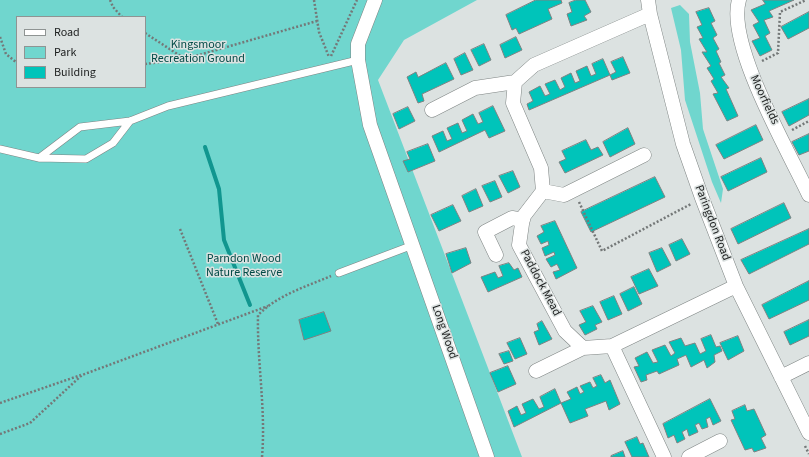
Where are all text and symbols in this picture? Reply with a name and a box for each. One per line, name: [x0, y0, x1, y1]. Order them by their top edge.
legend: [16, 16, 146, 88]
text: Road: [54, 24, 80, 41]
park label: Kingsmoor Recreation Ground: [151, 38, 245, 66]
text: Park: [54, 44, 76, 61]
text: Building: [54, 64, 96, 81]
street label: Moorfields: [746, 73, 782, 127]
street label: Paringdon Road: [691, 183, 733, 263]
street label: Paddock Mead: [516, 247, 564, 319]
park label: Parndon Wood Nature Reserve: [206, 252, 282, 280]
street label: Long Wood: [428, 303, 460, 361]

